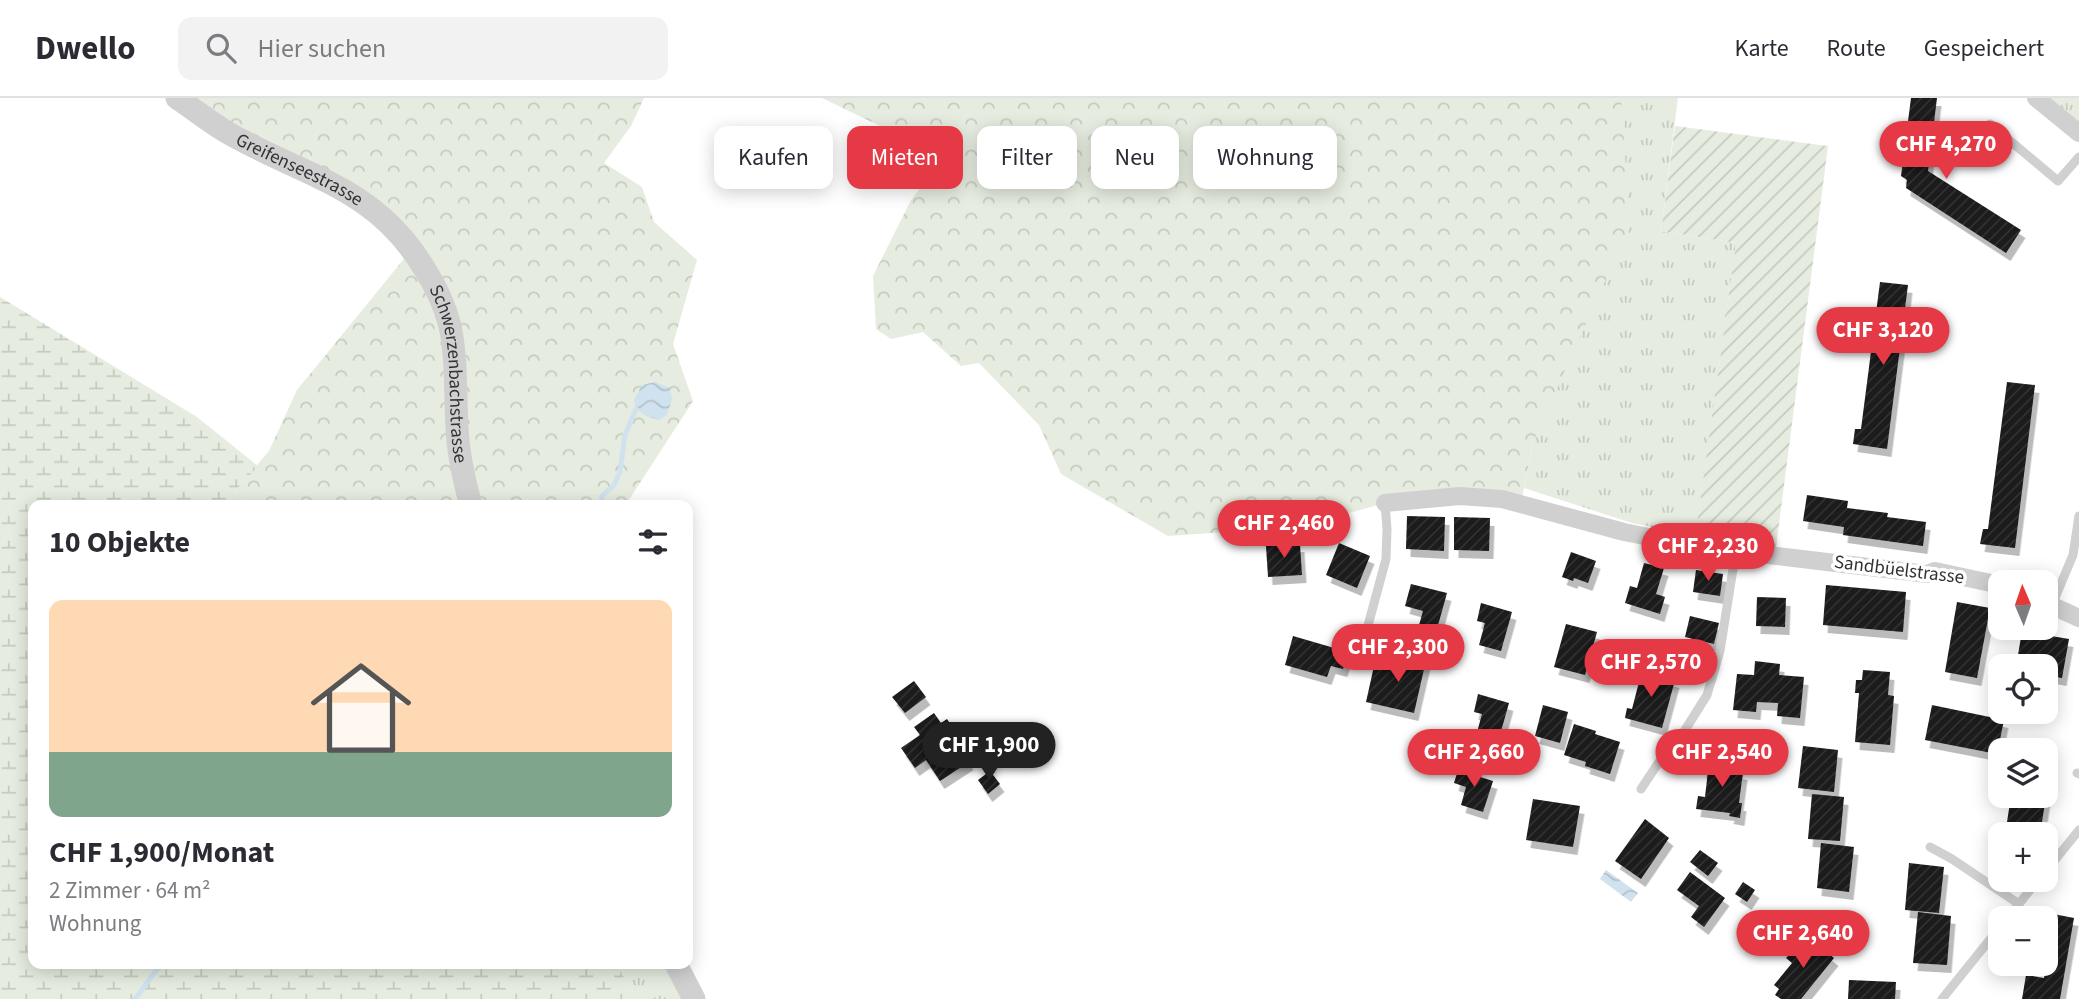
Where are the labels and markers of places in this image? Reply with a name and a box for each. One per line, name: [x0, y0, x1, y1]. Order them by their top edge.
pin: CHF 4,270: [1866, 122, 2026, 181]
pin: CHF 3,120: [1803, 308, 1963, 367]
pin: CHF 2,460: [1204, 500, 1364, 560]
pin: CHF 2,230: [1628, 524, 1788, 583]
pin: CHF 2,300: [1318, 624, 1478, 684]
pin: CHF 2,570: [1571, 640, 1731, 699]
pin: CHF 1,900: [909, 722, 1069, 782]
pin: CHF 2,660: [1394, 730, 1554, 789]
pin: CHF 2,540: [1642, 730, 1802, 789]
pin: CHF 2,640: [1723, 910, 1883, 970]

